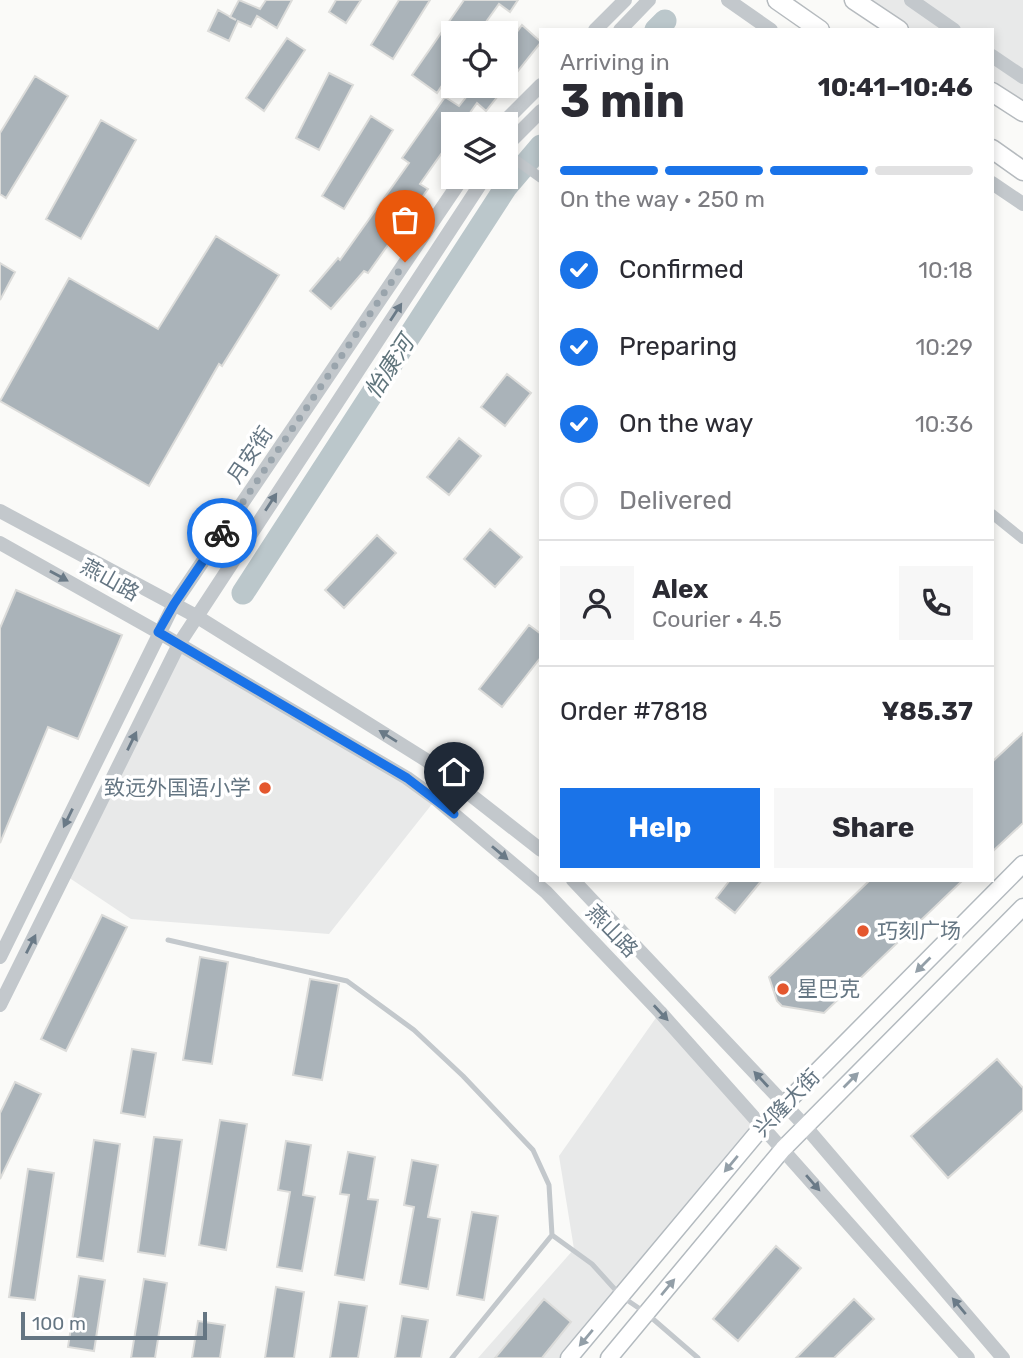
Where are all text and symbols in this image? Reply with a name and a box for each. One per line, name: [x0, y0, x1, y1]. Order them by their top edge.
map controls: [441, 21, 518, 189]
button: locate: [441, 21, 518, 98]
text: Arriving in: [560, 48, 670, 76]
text: 10:41–10:46: [818, 72, 973, 103]
text: 3 min: [560, 74, 685, 129]
button: layers: [441, 112, 518, 189]
text: On the way · 250 m: [560, 185, 765, 213]
pin: [375, 190, 435, 262]
icon: bag: [386, 201, 424, 239]
icon: check: [560, 251, 598, 289]
text: Confirmed: [619, 254, 744, 285]
text: 10:18: [918, 256, 973, 284]
one-way arrow: [389, 302, 402, 322]
water label: 怡康河: [358, 327, 422, 404]
icon: check: [560, 328, 598, 366]
text: Preparing: [619, 331, 737, 362]
text: 10:29: [916, 333, 973, 361]
icon: check: [560, 405, 598, 443]
text: On the way: [619, 408, 753, 439]
text: 10:36: [915, 410, 973, 438]
street label: 月安街: [222, 422, 278, 488]
text: Delivered: [619, 485, 732, 516]
one-way arrow: [264, 493, 278, 511]
courier: [187, 498, 257, 568]
icon: bike: [203, 514, 241, 552]
street label: 燕山路: [77, 553, 144, 606]
button: person: [560, 566, 634, 640]
button: phone: [899, 566, 973, 640]
one-way arrow: [50, 570, 69, 582]
text: Alex: [652, 574, 708, 605]
text: Courier · 4.5: [652, 605, 782, 633]
text: Order #7818: [560, 696, 708, 727]
text: ¥85.37: [881, 696, 973, 727]
one-way arrow: [378, 730, 397, 743]
one-way arrow: [126, 731, 137, 751]
pin: [424, 742, 484, 814]
icon: home: [435, 753, 473, 791]
place label: 致远外国语小学: [104, 775, 251, 800]
marker: 致远外国语小学: [257, 780, 273, 796]
button: Help: [560, 788, 760, 868]
button: Share: [774, 788, 973, 868]
one-way arrow: [62, 807, 73, 828]
one-way arrow: [491, 845, 509, 861]
street label: 燕山路: [581, 899, 643, 962]
place label: 巧刻广场: [877, 918, 961, 943]
marker: 巧刻广场: [855, 923, 871, 939]
one-way arrow: [25, 934, 36, 954]
one-way arrow: [915, 956, 932, 973]
place label: 星巴克: [797, 976, 860, 1001]
marker: 星巴克: [775, 981, 791, 997]
one-way arrow: [653, 1004, 669, 1022]
street label: 兴隆大街: [748, 1064, 825, 1142]
one-way arrow: [753, 1070, 769, 1088]
one-way arrow: [842, 1072, 859, 1088]
one-way arrow: [724, 1154, 739, 1172]
one-way arrow: [805, 1174, 821, 1192]
one-way arrow: [660, 1278, 675, 1295]
one-way arrow: [951, 1297, 967, 1315]
scale bar: [21, 1309, 206, 1341]
text: 100 m: [32, 1312, 86, 1335]
one-way arrow: [578, 1329, 593, 1347]

